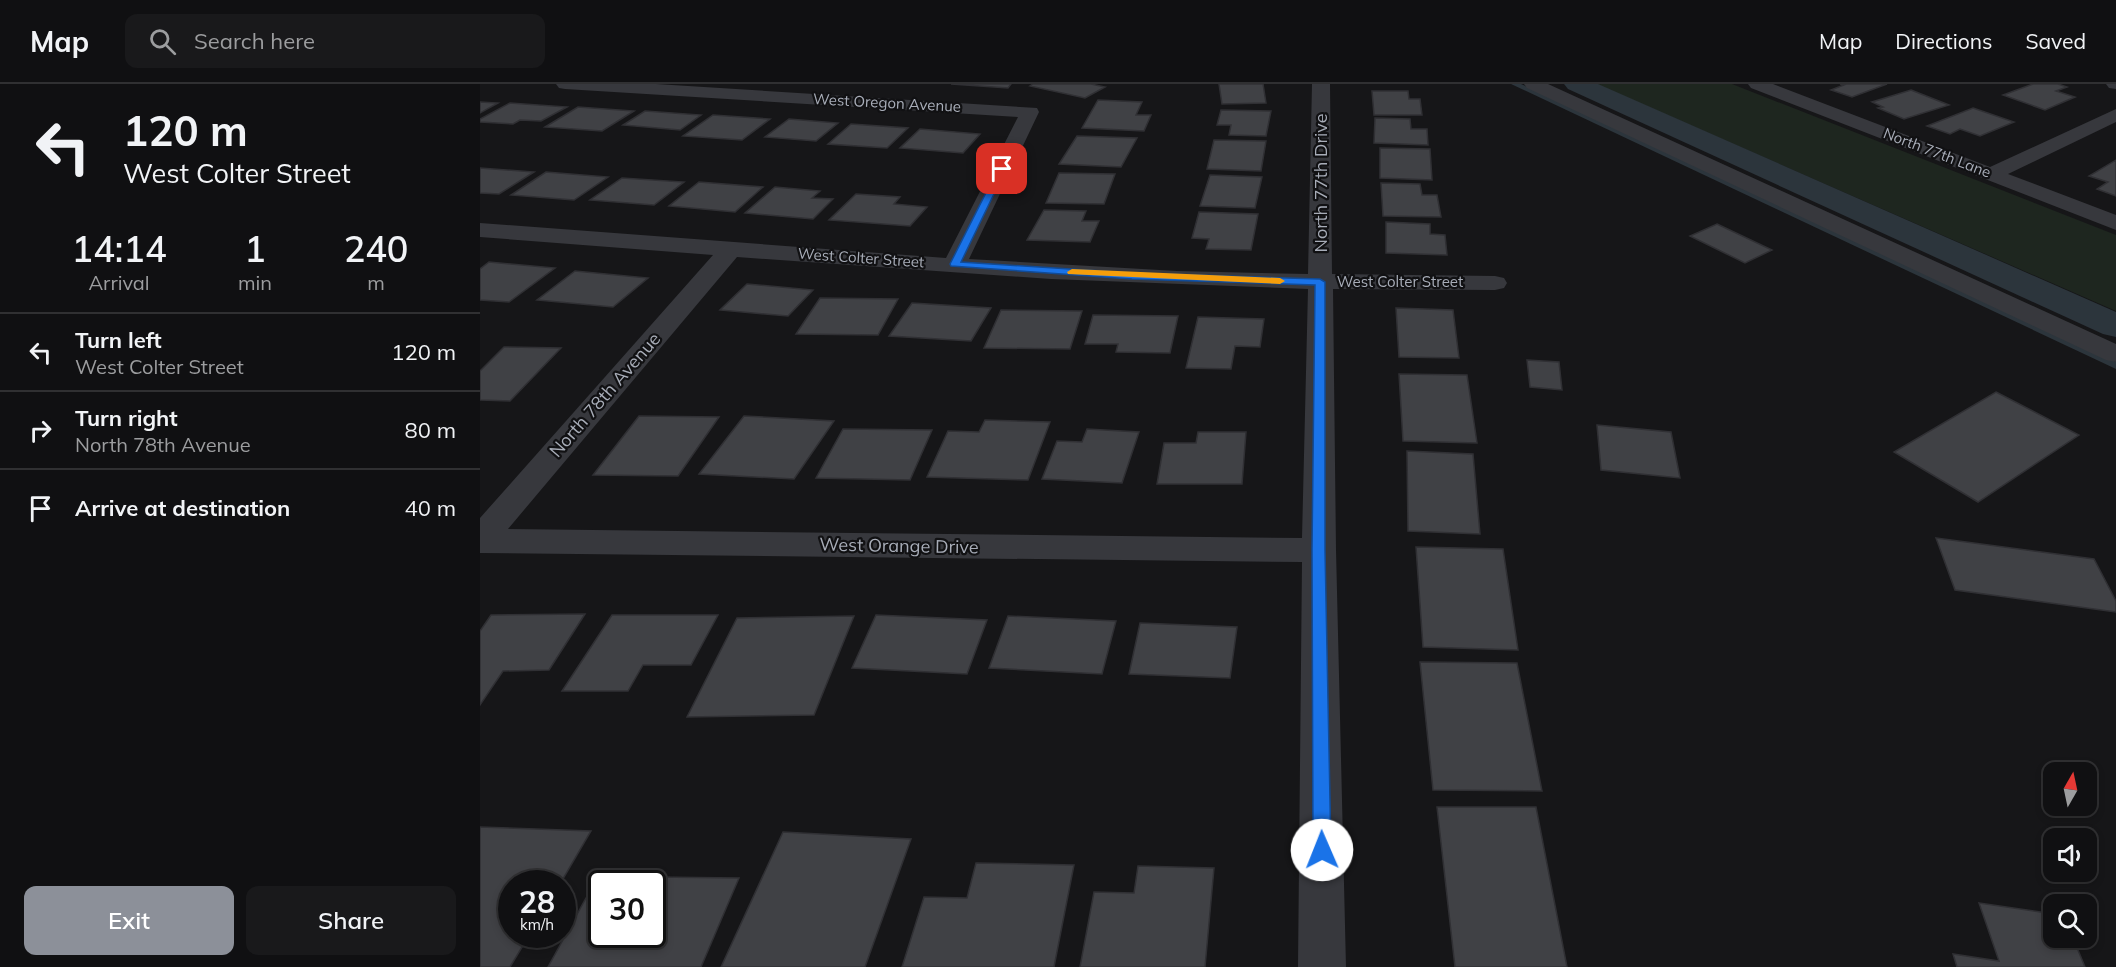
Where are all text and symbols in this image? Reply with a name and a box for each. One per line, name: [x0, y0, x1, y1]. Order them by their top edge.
search box: [125, 14, 545, 68]
text: Map: [30, 24, 89, 59]
icon: search: [146, 25, 179, 58]
text: Search here: [194, 27, 315, 55]
text: Map: [1819, 28, 1862, 54]
text: Directions: [1895, 28, 1992, 54]
text: Saved: [2025, 28, 2086, 54]
street label: West Oregon Avenue: [813, 89, 961, 116]
text: 120 m: [123, 104, 248, 157]
icon: left: [24, 108, 102, 186]
street label: North 77th Drive: [1309, 114, 1332, 252]
street label: North 77th Lane: [1881, 123, 1994, 182]
pin: [976, 143, 1027, 194]
icon: arrive: [985, 152, 1018, 185]
text: West Colter Street: [123, 156, 351, 190]
text: 14:14: [72, 226, 166, 271]
text: 1: [244, 226, 266, 271]
text: 240: [344, 226, 408, 271]
street label: West Colter Street: [797, 244, 925, 271]
text: Arrival: [88, 270, 150, 295]
text: min: [238, 270, 272, 295]
text: m: [367, 270, 385, 295]
street label: West Colter Street: [1337, 272, 1463, 291]
text: Turn left: [75, 326, 162, 354]
street label: North 78th Avenue: [544, 327, 665, 462]
icon: left: [24, 336, 57, 369]
text: 120 m: [391, 338, 456, 366]
text: West Colter Street: [75, 354, 244, 379]
text: Turn right: [75, 404, 178, 432]
icon: right: [24, 414, 57, 447]
text: 80 m: [405, 416, 456, 444]
text: North 78th Avenue: [75, 432, 251, 457]
icon: arrive: [24, 492, 57, 525]
text: Arrive at destination: [75, 494, 290, 522]
text: 40 m: [405, 494, 456, 522]
street label: West Orange Drive: [819, 533, 979, 558]
north arrow: [2043, 762, 2097, 816]
map controls: [2043, 762, 2097, 948]
position arrow: [1290, 818, 1354, 882]
button: sound: [2043, 828, 2097, 882]
speed limit sign: 30: [588, 870, 666, 948]
text: 28: [519, 883, 555, 921]
button: Exit: [24, 886, 234, 955]
button: Share: [246, 886, 456, 955]
button: search: [2043, 894, 2097, 948]
text: km/h: [520, 915, 554, 934]

